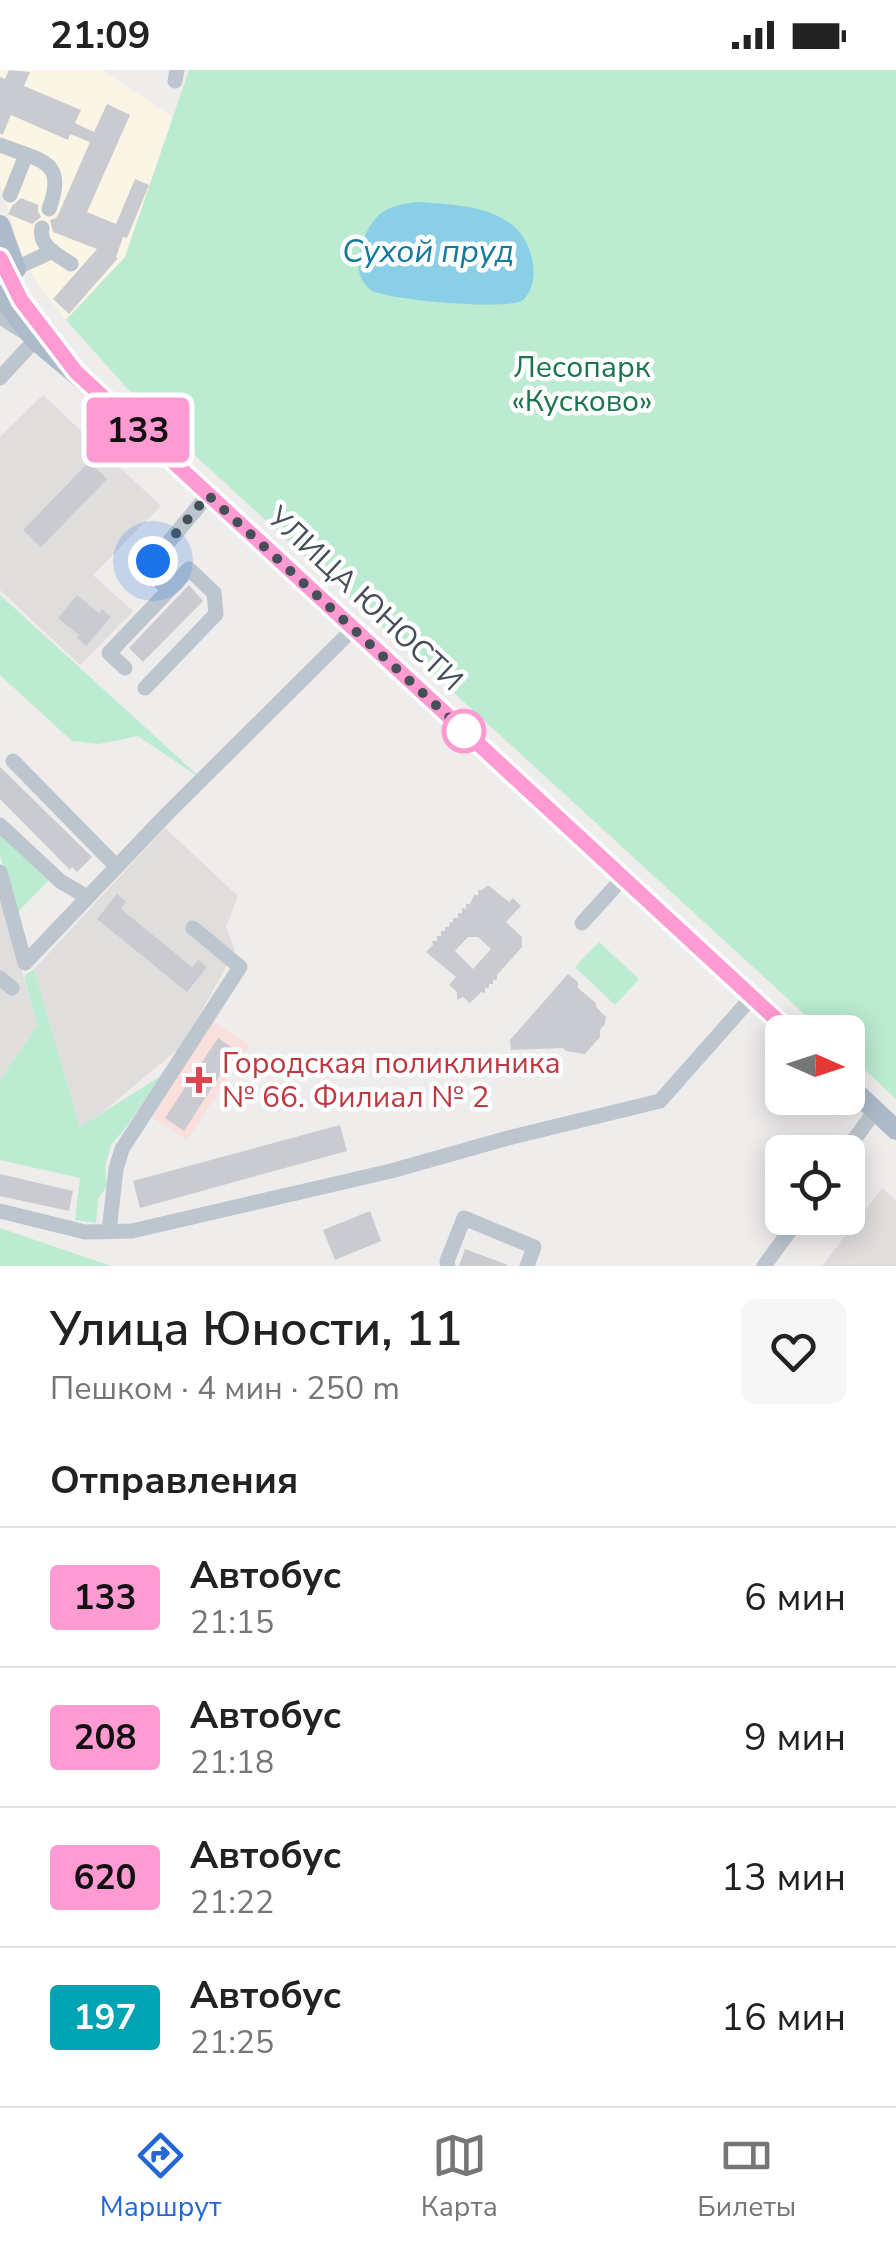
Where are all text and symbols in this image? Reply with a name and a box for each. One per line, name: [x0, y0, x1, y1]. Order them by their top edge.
text: 21:09: [50, 10, 151, 61]
water label: Сухой пруд: [342, 230, 514, 273]
park label: Лесопарк «Кусково»: [511, 347, 653, 422]
line badge: 133: [80, 398, 196, 462]
text: 133: [106, 407, 170, 454]
street label: УЛИЦА ЮНОСТИ: [258, 497, 472, 700]
your location: [128, 536, 178, 586]
unlabelled marker: [443, 710, 485, 752]
north arrow: [765, 1015, 865, 1115]
map controls: [765, 1015, 865, 1235]
place label: Городская поликлиника № 66. Филиал № 2: [222, 1043, 561, 1118]
marker: Городская поликлиника № 66. Филиал № 2: [186, 1067, 212, 1093]
button: locate: [765, 1135, 865, 1235]
text: Улица Юности, 11: [50, 1296, 463, 1362]
button: heart: [741, 1299, 846, 1404]
text: Пешком · 4 мин · 250 m: [50, 1367, 400, 1410]
text: Отправления: [50, 1455, 298, 1506]
text: Автобус: [190, 1550, 341, 1601]
text: 6 мин: [744, 1572, 846, 1623]
text: 133: [73, 1574, 137, 1621]
text: 21:15: [190, 1601, 274, 1644]
text: Автобус: [190, 1690, 341, 1741]
text: 9 мин: [744, 1712, 846, 1763]
text: 208: [73, 1714, 137, 1761]
text: 21:18: [190, 1741, 274, 1784]
text: Автобус: [190, 1830, 341, 1881]
text: 13 мин: [721, 1852, 846, 1903]
text: 620: [73, 1854, 137, 1901]
text: 21:22: [190, 1881, 274, 1924]
text: Автобус: [190, 1970, 341, 2021]
text: 16 мин: [721, 1992, 846, 2043]
text: 197: [73, 1994, 137, 2041]
text: 21:25: [190, 2021, 274, 2064]
tab: Маршрут: [100, 2128, 221, 2226]
tab: Карта: [421, 2128, 498, 2226]
tab: Билеты: [697, 2128, 796, 2226]

